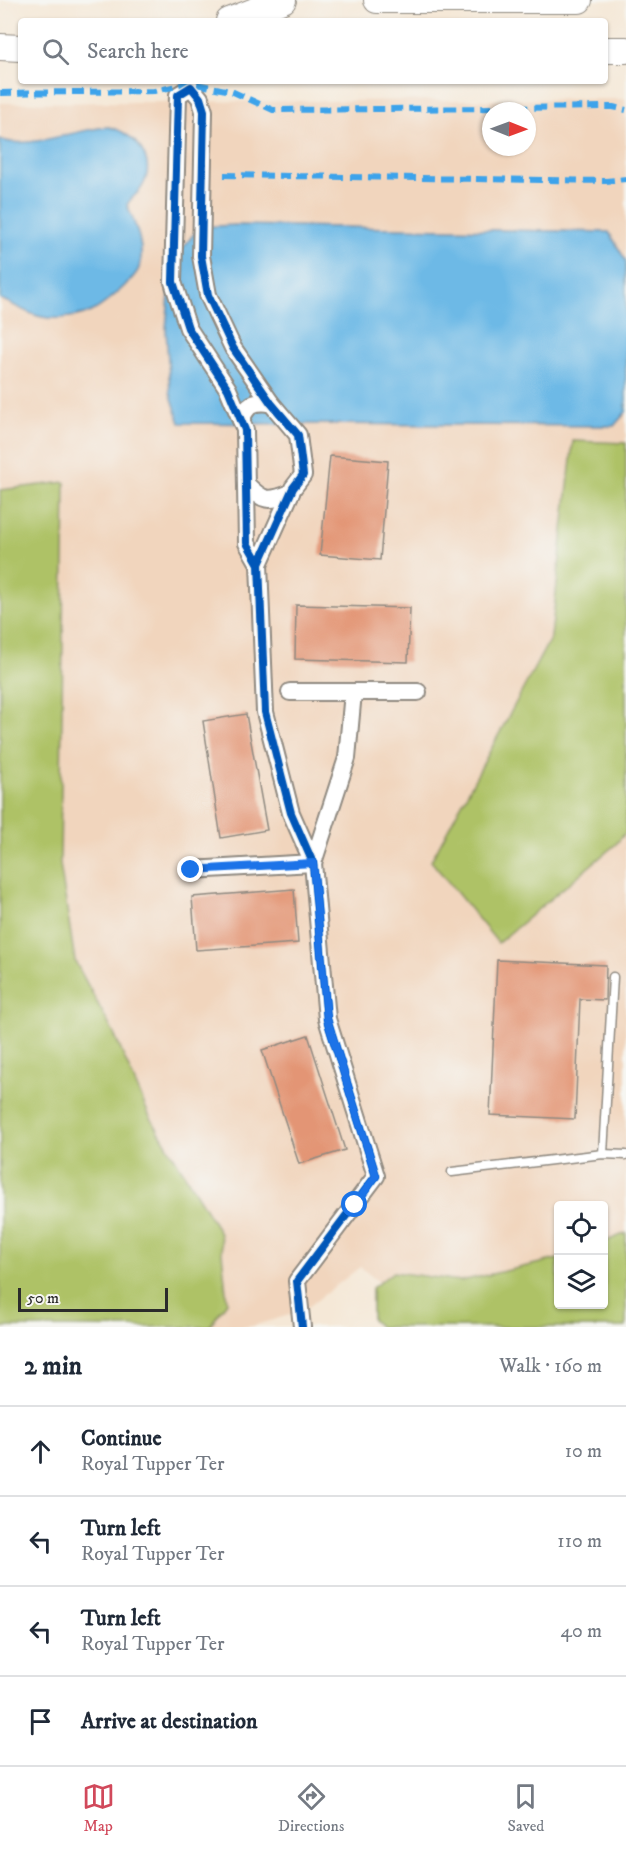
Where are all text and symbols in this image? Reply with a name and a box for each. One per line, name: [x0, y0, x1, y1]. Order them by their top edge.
search box: [18, 18, 608, 84]
icon: search: [39, 35, 72, 68]
text: Search here: [87, 38, 189, 65]
north arrow: [482, 102, 536, 156]
route end: [177, 856, 203, 882]
route start: [341, 1191, 367, 1217]
map controls: [554, 1201, 608, 1309]
button: locate: [554, 1201, 608, 1255]
button: layers: [554, 1255, 608, 1309]
scale bar: [18, 1285, 168, 1312]
text: 50 m: [27, 1288, 59, 1308]
text: 2 min: [24, 1350, 82, 1383]
text: Walk · 160 m: [499, 1354, 602, 1379]
text: Continue: [81, 1425, 162, 1452]
icon: ahead: [24, 1435, 57, 1468]
text: 10 m: [565, 1439, 602, 1464]
text: Royal Tupper Ter: [81, 1452, 225, 1477]
text: Turn left: [81, 1515, 161, 1542]
icon: left: [24, 1525, 57, 1558]
text: 110 m: [557, 1529, 602, 1554]
text: Royal Tupper Ter: [81, 1542, 225, 1567]
text: Turn left: [81, 1605, 161, 1632]
icon: left: [24, 1615, 57, 1648]
text: 40 m: [560, 1619, 602, 1644]
text: Royal Tupper Ter: [81, 1632, 225, 1657]
icon: arrive: [24, 1705, 57, 1738]
text: Arrive at destination: [81, 1708, 258, 1735]
tab: Map: [82, 1780, 115, 1836]
tab: Directions: [278, 1780, 344, 1836]
tab: Saved: [508, 1780, 544, 1836]

